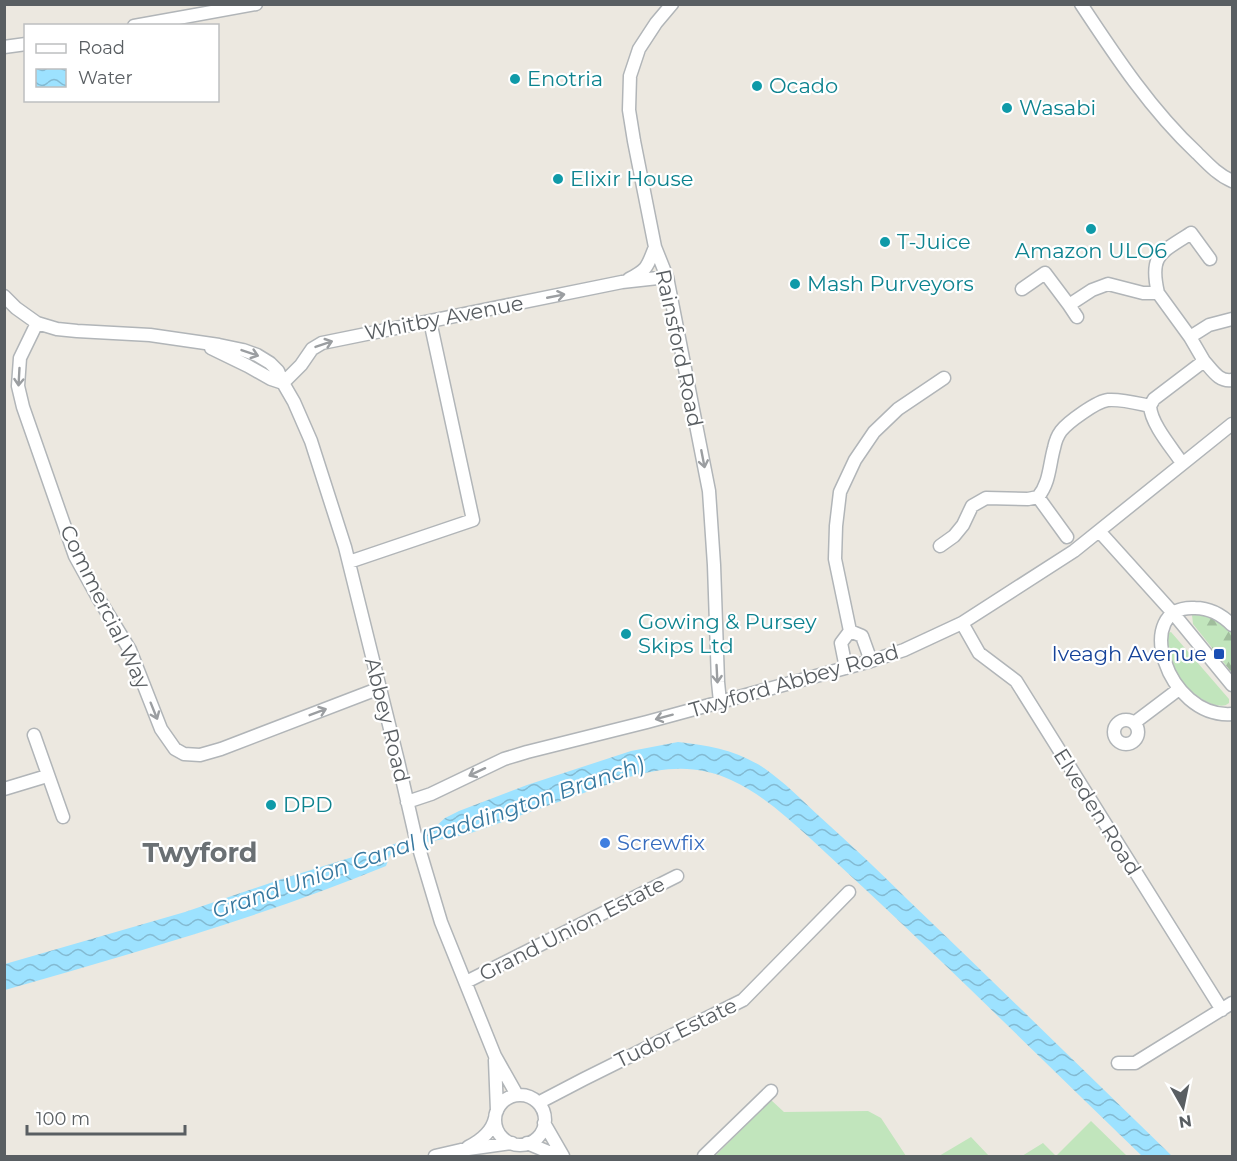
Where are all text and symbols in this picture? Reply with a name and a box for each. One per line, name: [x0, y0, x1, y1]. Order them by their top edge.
legend: [24, 24, 219, 102]
text: Road: [78, 37, 125, 59]
place label: Enotria: [527, 66, 603, 91]
text: Water: [78, 67, 133, 89]
marker: Enotria: [508, 72, 522, 86]
place label: Ocado: [769, 73, 838, 98]
marker: Ocado: [750, 79, 764, 93]
place label: Wasabi: [1019, 95, 1096, 120]
marker: Wasabi: [1000, 101, 1014, 115]
place label: Elixir House: [570, 166, 693, 191]
marker: Elixir House: [551, 172, 565, 186]
marker: Amazon ULO6: [1084, 222, 1098, 236]
place label: T-Juice: [897, 229, 971, 254]
marker: T-Juice: [878, 235, 892, 249]
place label: Amazon ULO6: [1015, 238, 1167, 263]
street label: Rainsford Road: [651, 267, 708, 429]
place label: Mash Purveyors: [807, 271, 974, 296]
marker: Mash Purveyors: [788, 277, 802, 291]
street label: Whitby Avenue: [362, 290, 525, 345]
one-way arrow: [546, 290, 565, 301]
one-way arrow: [314, 337, 333, 348]
one-way arrow: [240, 348, 259, 359]
one-way arrow: [13, 367, 24, 387]
one-way arrow: [698, 448, 709, 468]
street label: Commercial Way: [55, 521, 156, 693]
place label: Gowing & Pursey Skips Ltd: [638, 609, 817, 658]
marker: Gowing & Pursey Skips Ltd: [619, 627, 633, 641]
street label: Twyford Abbey Road: [686, 639, 902, 722]
place label: Iveagh Avenue: [1051, 641, 1207, 666]
marker: Iveagh Avenue: [1212, 647, 1226, 661]
street label: Abbey Road: [360, 655, 415, 785]
one-way arrow: [712, 663, 723, 683]
one-way arrow: [149, 701, 160, 720]
one-way arrow: [308, 705, 326, 716]
one-way arrow: [655, 712, 674, 724]
street label: Elveden Road: [1048, 744, 1146, 880]
water label: Grand Union Canal (Paddington Branch): [208, 751, 648, 924]
one-way arrow: [469, 767, 487, 778]
place label: DPD: [283, 792, 333, 817]
marker: DPD: [264, 798, 278, 812]
place label: Screwfix: [617, 830, 705, 855]
district label: Twyford: [143, 836, 257, 869]
marker: Screwfix: [598, 836, 612, 850]
street label: Grand Union Estate: [475, 871, 669, 986]
street label: Tudor Estate: [611, 992, 741, 1073]
north arrow: [1153, 1077, 1213, 1137]
scale bar: [27, 1098, 184, 1136]
text: 100 m: [36, 1108, 90, 1130]
text: N: [1177, 1111, 1193, 1132]

